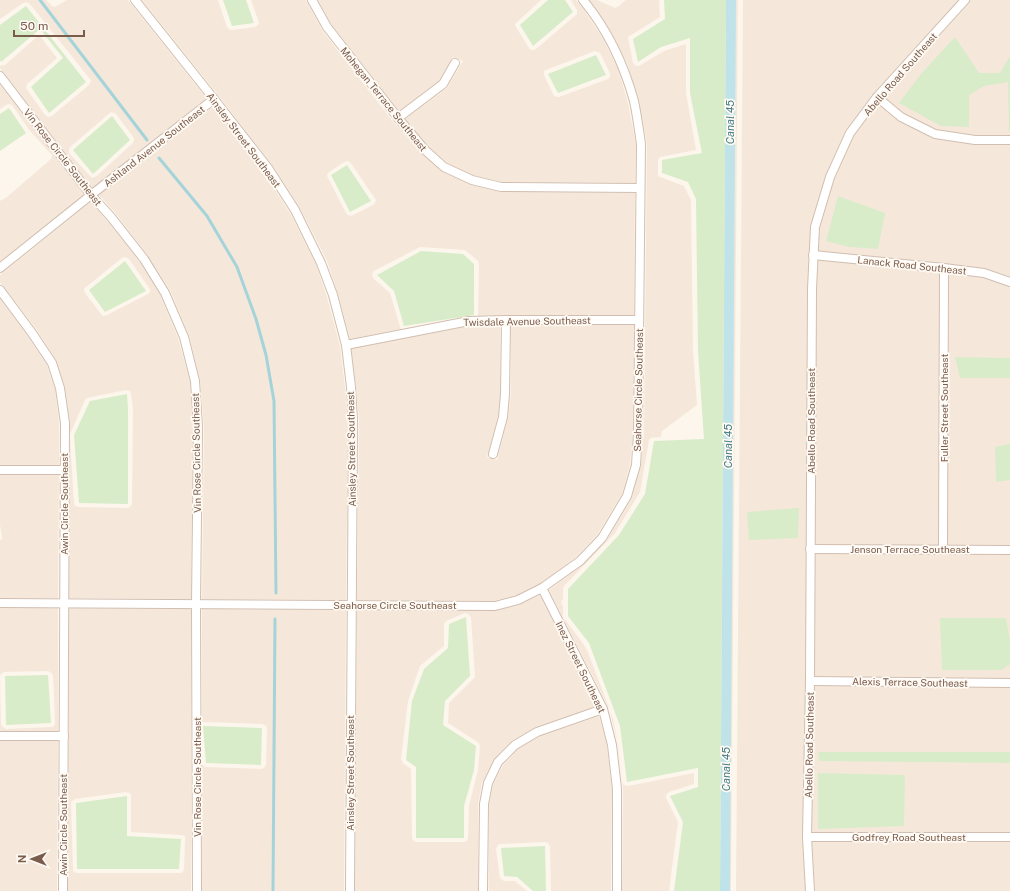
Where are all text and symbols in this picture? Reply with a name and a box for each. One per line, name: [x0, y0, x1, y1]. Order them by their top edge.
scale bar: [14, 12, 84, 38]
text: 50 m: [20, 19, 48, 33]
street label: Abello Road Southeast: [861, 30, 939, 118]
street label: Mohegan Terrace Southeast: [338, 44, 430, 154]
street label: Ainsley Street Southeast: [204, 90, 284, 190]
water label: Canal 45: [724, 100, 736, 144]
street label: Ashland Avenue Southeast: [101, 103, 207, 189]
street label: Vin Rose Circle Southeast: [21, 106, 105, 208]
street label: Lanack Road Southeast: [857, 253, 967, 277]
street label: Twisdale Avenue Southeast: [463, 314, 591, 328]
street label: Seahorse Circle Southeast: [631, 328, 645, 452]
street label: Fuller Street Southeast: [938, 354, 950, 462]
street label: Abello Road Southeast: [805, 368, 817, 474]
street label: Ainsley Street Southeast: [344, 391, 358, 507]
street label: Vin Rose Circle Southeast: [189, 393, 203, 513]
water label: Canal 45: [722, 424, 734, 468]
street label: Awin Circle Southeast: [58, 453, 70, 555]
street label: Jenson Terrace Southeast: [850, 543, 970, 555]
street label: Seahorse Circle Southeast: [333, 599, 457, 611]
street label: Inez Street Southeast: [554, 619, 609, 715]
street label: Alexis Terrace Southeast: [852, 675, 968, 689]
street label: Abello Road Southeast: [802, 692, 816, 798]
street label: Ainsley Street Southeast: [344, 715, 356, 831]
street label: Vin Rose Circle Southeast: [191, 717, 203, 837]
water label: Canal 45: [720, 747, 732, 791]
street label: Awin Circle Southeast: [57, 774, 69, 876]
street label: Godfrey Road Southeast: [852, 831, 966, 843]
north arrow: [12, 839, 52, 879]
text: N: [16, 855, 28, 863]

